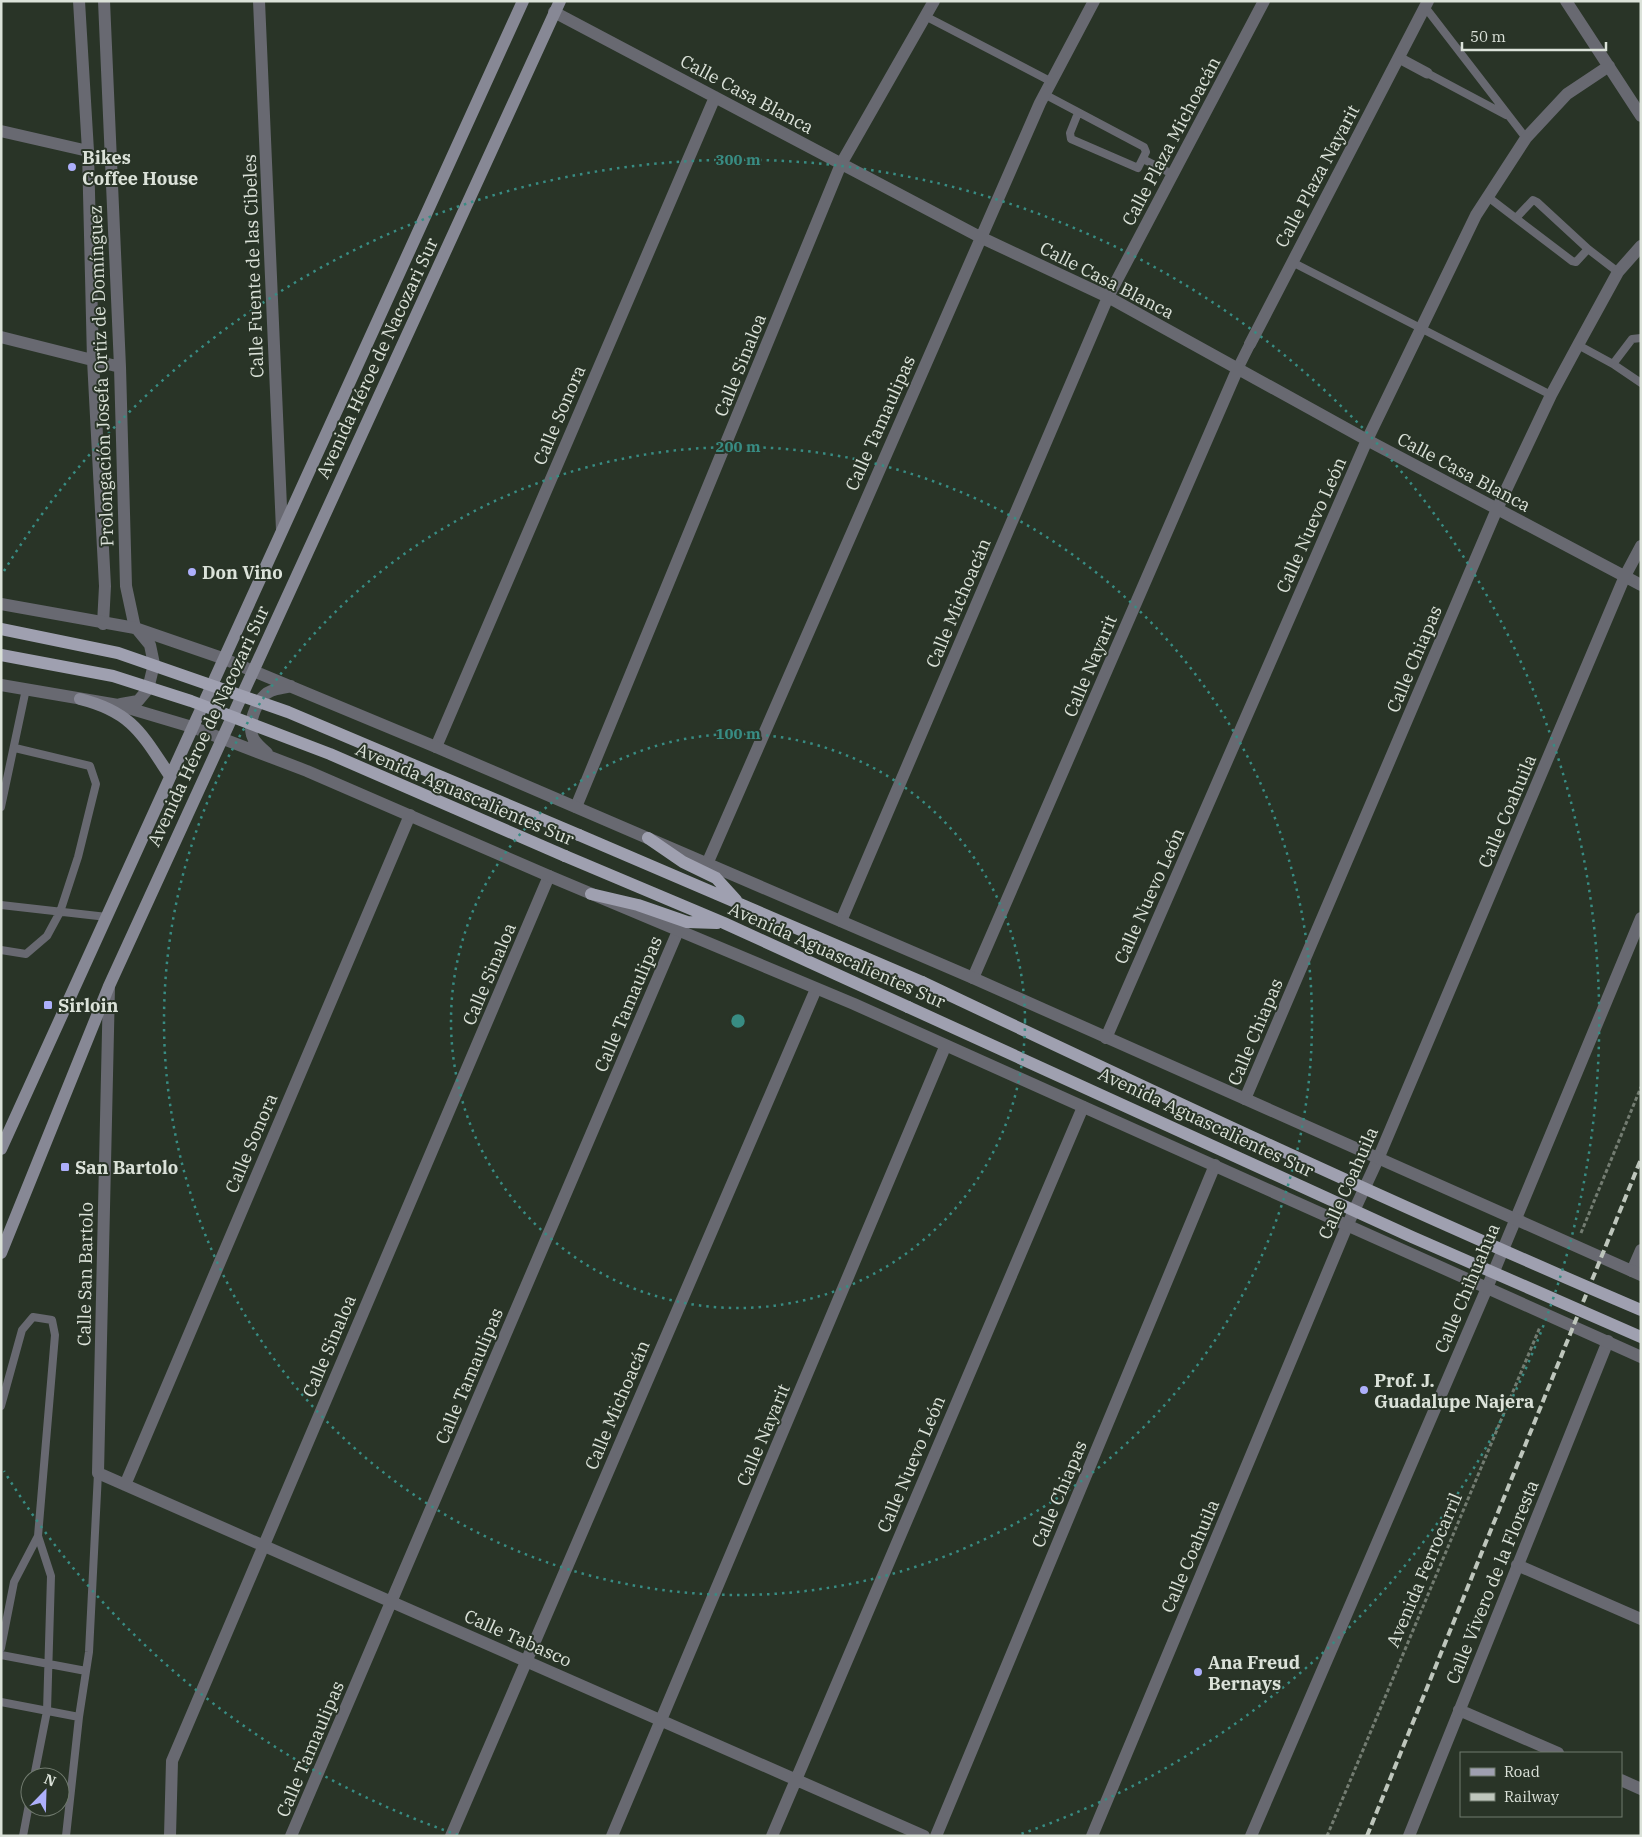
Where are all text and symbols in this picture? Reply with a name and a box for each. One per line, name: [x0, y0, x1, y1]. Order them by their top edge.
scale bar: [1462, 20, 1606, 52]
text: 50 m: [1470, 27, 1506, 46]
street label: Calle Casa Blanca: [676, 49, 818, 139]
street label: Calle Plaza Michoacán: [1117, 53, 1225, 229]
street label: Calle Plaza Nayarit: [1270, 101, 1364, 251]
place label: Bikes Coffee House: [82, 146, 198, 190]
text: 300 m: [715, 150, 761, 169]
street label: Calle Fuente de las Cibeles: [238, 154, 268, 378]
marker: Bikes Coffee House: [66, 161, 78, 173]
street label: Prolongación Josefa Ortiz de Domínguez: [84, 205, 118, 547]
street label: Avenida Héroe de Nacozari Sur: [311, 234, 443, 482]
street label: Calle Casa Blanca: [1036, 236, 1178, 324]
street label: Calle Sinaloa: [709, 310, 771, 420]
street label: Calle Tamaulipas: [840, 352, 920, 494]
street label: Calle Sonora: [528, 361, 590, 468]
street label: Calle Casa Blanca: [1393, 427, 1535, 517]
text: 200 m: [715, 437, 761, 456]
street label: Calle Nuevo León: [1271, 453, 1351, 597]
street label: Calle Michoacán: [920, 535, 996, 671]
place label: Don Vino: [202, 561, 283, 584]
marker: Don Vino: [186, 566, 198, 578]
street label: Avenida Héroe de Nacozari Sur: [142, 602, 274, 850]
street label: Calle Chiapas: [1381, 602, 1447, 716]
street label: Calle Nayarit: [1058, 611, 1122, 721]
text: 100 m: [715, 724, 761, 743]
street label: Avenida Aguascalientes Sur: [352, 738, 578, 850]
street label: Calle Coahuila: [1473, 751, 1541, 871]
street label: Calle Nuevo León: [1109, 824, 1189, 968]
street label: Avenida Aguascalientes Sur: [725, 897, 949, 1013]
street label: Calle Sinaloa: [457, 919, 521, 1029]
street label: Calle Tamaulipas: [589, 932, 667, 1076]
street label: Calle Chiapas: [1222, 975, 1288, 1089]
place label: Sirloin: [58, 994, 119, 1017]
marker: Sirloin: [42, 999, 54, 1011]
centre of rings: [729, 1012, 747, 1030]
street label: Avenida Aguascalientes Sur: [1095, 1062, 1317, 1182]
street label: Calle Sonora: [220, 1089, 282, 1196]
street label: Calle Coahuila: [1313, 1123, 1383, 1243]
place label: San Bartolo: [75, 1156, 178, 1179]
marker: San Bartolo: [59, 1161, 71, 1173]
street label: Calle San Bartolo: [72, 1202, 98, 1346]
street label: Calle Chihuahua: [1429, 1219, 1505, 1356]
street label: Calle Sinaloa: [297, 1291, 361, 1401]
street label: Calle Tamaulipas: [430, 1304, 508, 1448]
street label: Calle Michoacán: [579, 1337, 655, 1473]
place label: Prof. J. Guadalupe Najera: [1374, 1369, 1534, 1413]
street label: Calle Nayarit: [731, 1380, 795, 1490]
marker: Prof. J. Guadalupe Najera: [1358, 1384, 1370, 1396]
street label: Calle Nuevo León: [872, 1392, 950, 1536]
street label: Calle Chiapas: [1026, 1437, 1092, 1551]
street label: Calle Vivero de la Floresta: [1440, 1476, 1544, 1687]
street label: Avenida Ferrocarril: [1381, 1489, 1467, 1651]
street label: Calle Coahuila: [1156, 1496, 1224, 1616]
street label: Calle Tabasco: [461, 1604, 575, 1672]
place label: Ana Freud Bernays: [1208, 1651, 1300, 1695]
marker: Ana Freud Bernays: [1192, 1666, 1204, 1678]
street label: Calle Tamaulipas: [271, 1677, 349, 1821]
legend: [1460, 1752, 1622, 1817]
text: Road: [1504, 1762, 1540, 1781]
north arrow: [20, 1767, 70, 1817]
text: N: [41, 1770, 59, 1790]
text: Railway: [1504, 1787, 1559, 1806]

